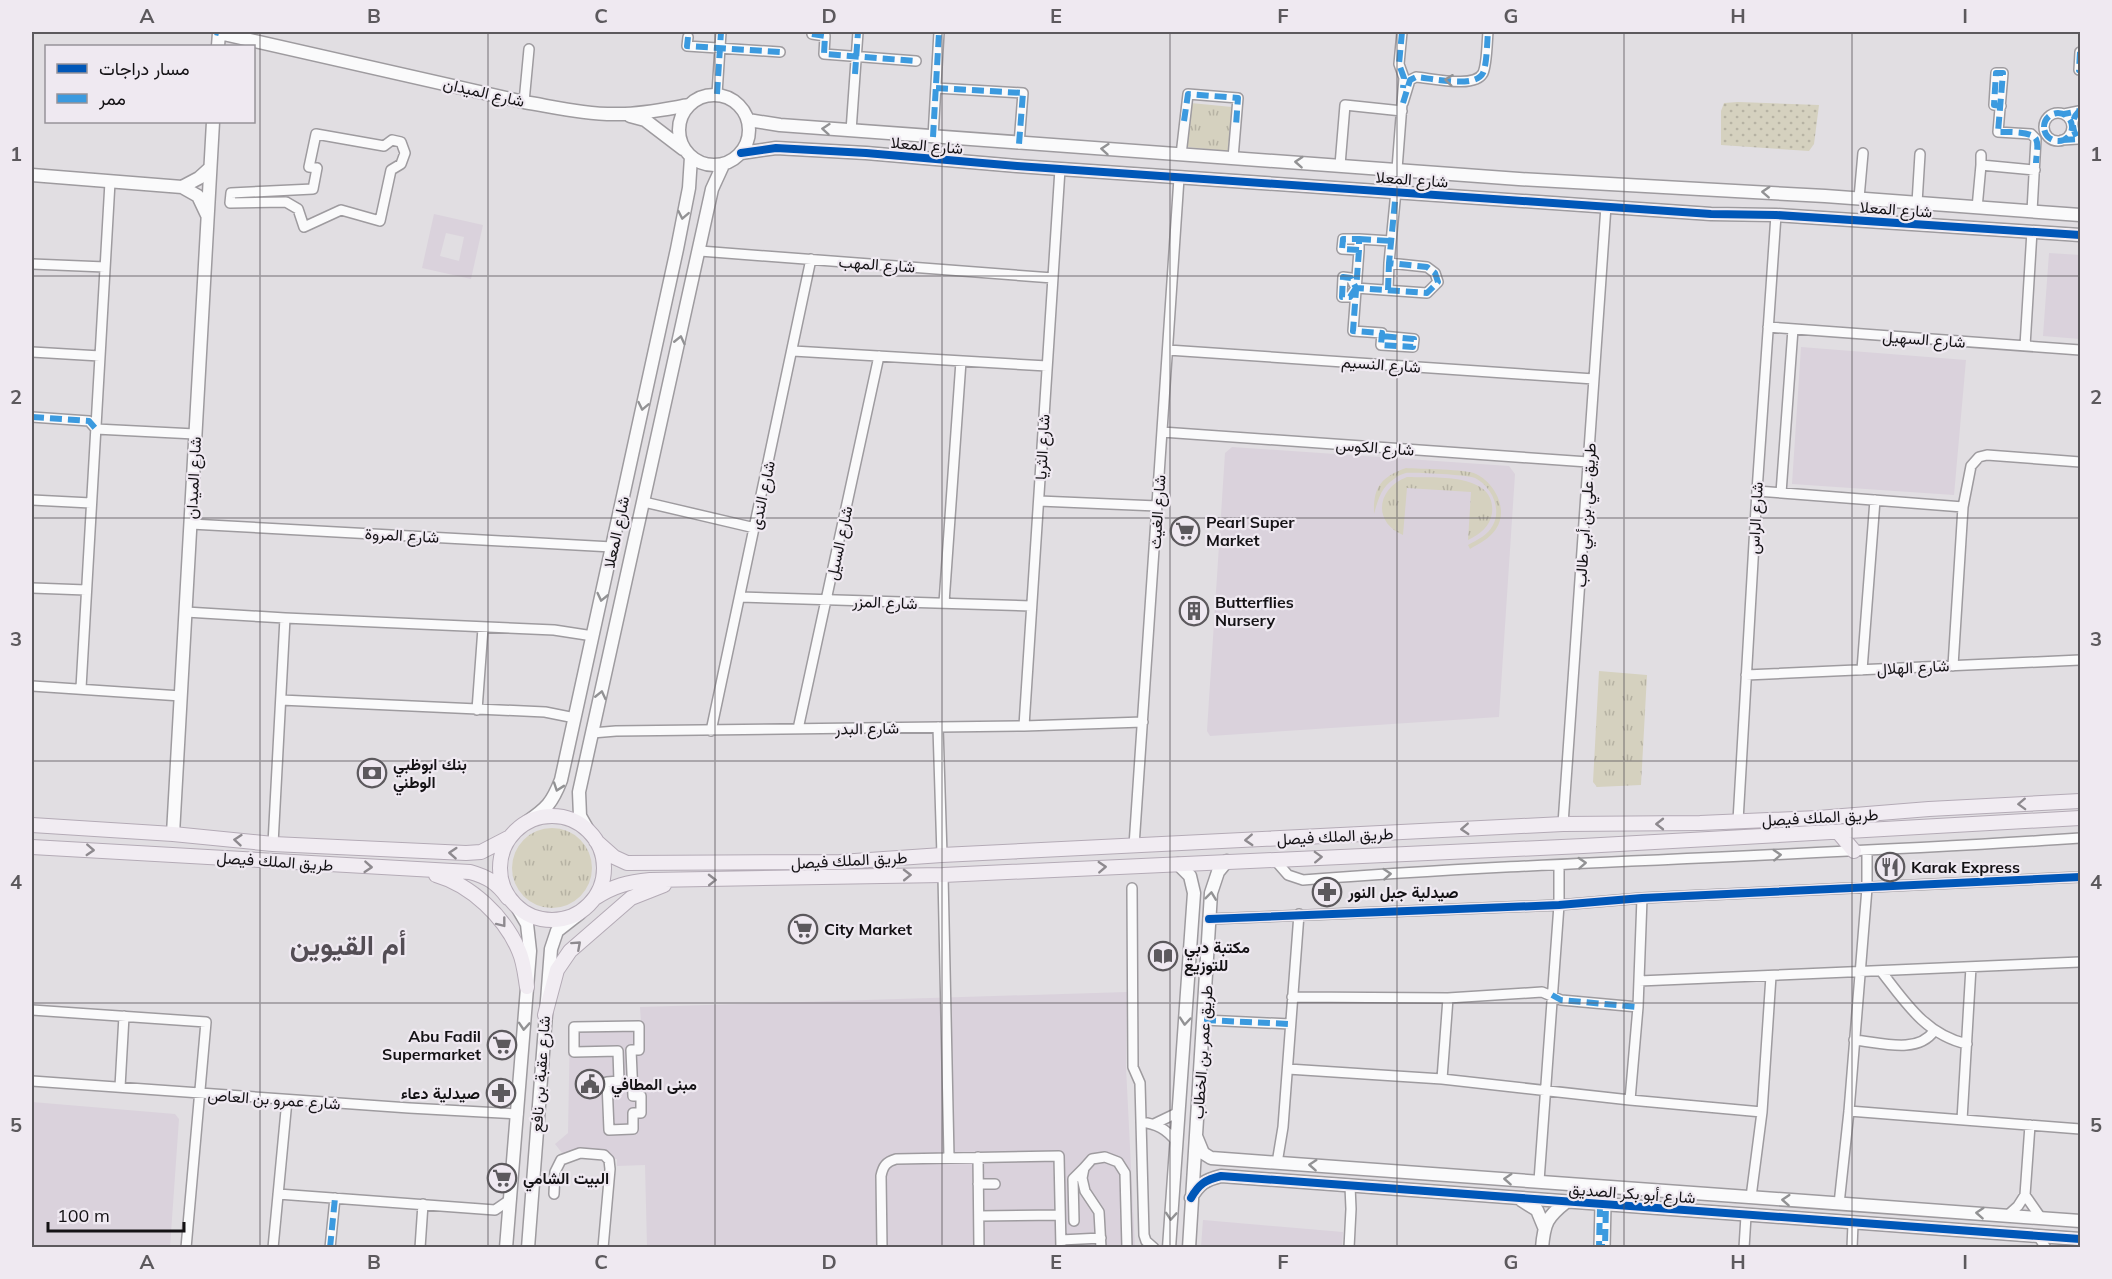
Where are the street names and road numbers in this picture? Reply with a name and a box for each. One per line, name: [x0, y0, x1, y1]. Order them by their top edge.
street label: شارع الميدان: [441, 73, 527, 113]
street label: شارع المعلا: [890, 132, 964, 160]
street label: شارع المعلا: [1375, 166, 1449, 194]
street label: شارع المعلا: [1859, 196, 1933, 224]
street label: شارع المهب: [838, 251, 916, 279]
street label: شارع السهيل: [1882, 326, 1966, 354]
street label: شارع النسيم: [1340, 351, 1421, 379]
street label: شارع الثريا: [1030, 414, 1056, 480]
street label: شارع الكوس: [1335, 434, 1415, 462]
street label: شارع الميدان: [181, 436, 207, 520]
street label: طريق علي بن أبي طالب: [1570, 442, 1604, 588]
street label: شارع الندى: [745, 459, 781, 532]
street label: شارع الغيث: [1144, 474, 1172, 550]
street label: شارع الراس: [1743, 481, 1769, 555]
street label: شارع المعلا: [599, 494, 635, 570]
street label: شارع السيل: [821, 504, 859, 582]
street label: شارع المروة: [364, 523, 440, 549]
street label: شارع المزر: [851, 591, 918, 615]
street label: شارع الهلال: [1876, 655, 1950, 681]
street label: شارع البدر: [834, 717, 899, 741]
street label: طريق الملك فيصل: [1761, 804, 1879, 831]
street label: طريق الملك فيصل: [1276, 823, 1394, 850]
street label: طريق الملك فيصل: [216, 847, 334, 876]
street label: طريق الملك فيصل: [790, 847, 908, 874]
street label: طريق عمر بن الخطاب: [1187, 984, 1218, 1120]
street label: شارع عقبة بن نافع: [526, 1015, 556, 1133]
street label: شارع عمرو بن العاص: [207, 1084, 341, 1116]
street label: شارع أبو بكر الصديق: [1568, 1179, 1696, 1209]

